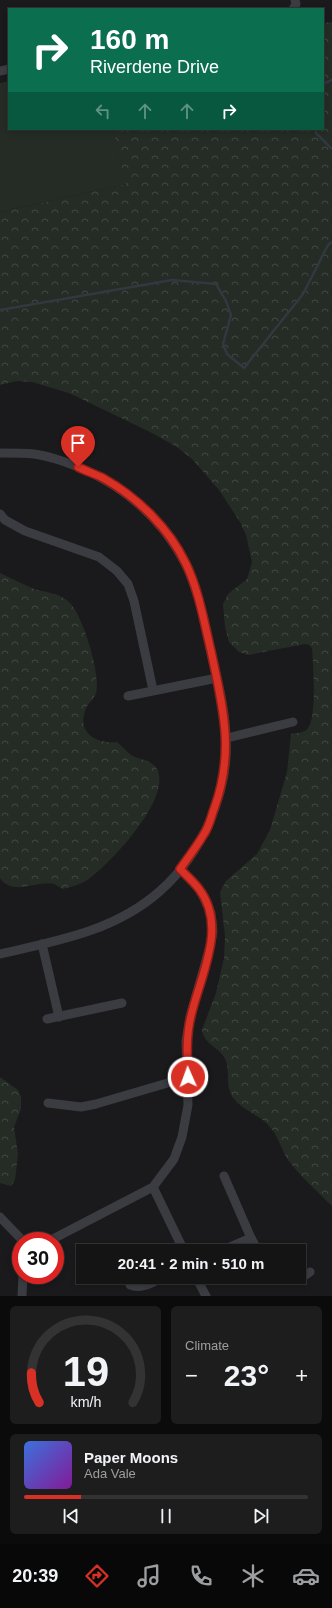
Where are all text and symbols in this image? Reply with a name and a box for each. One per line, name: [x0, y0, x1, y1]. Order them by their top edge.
icon: right: [24, 24, 76, 76]
text: 160 m: [90, 24, 169, 55]
text: Riverdene Drive: [90, 57, 219, 77]
icon: left: [92, 100, 114, 122]
icon: ahead: [134, 100, 156, 122]
icon: ahead: [176, 100, 198, 122]
icon: right: [218, 100, 240, 122]
pin: [61, 426, 95, 467]
icon: arrive: [67, 432, 89, 454]
position arrow: [167, 1056, 209, 1098]
speed limit sign: 30: [12, 1232, 64, 1284]
text: 20:41 · 2 min · 510 m: [118, 1255, 264, 1272]
text: Climate: [185, 1338, 229, 1353]
text: 19: [62, 1348, 109, 1395]
text: 23°: [224, 1359, 269, 1392]
text: −: [185, 1363, 198, 1388]
text: +: [295, 1363, 308, 1388]
text: km/h: [70, 1394, 101, 1410]
text: Paper Moons: [84, 1449, 178, 1466]
text: Ada Vale: [84, 1466, 136, 1481]
icon: previous: [60, 1505, 82, 1527]
icon: pause: [155, 1505, 177, 1527]
icon: next: [250, 1505, 272, 1527]
icon: directions: [83, 1562, 111, 1590]
icon: music: [135, 1562, 163, 1590]
icon: phone: [187, 1562, 215, 1590]
icon: climate: [239, 1562, 267, 1590]
icon: car: [292, 1562, 320, 1590]
text: 20:39: [12, 1566, 58, 1586]

